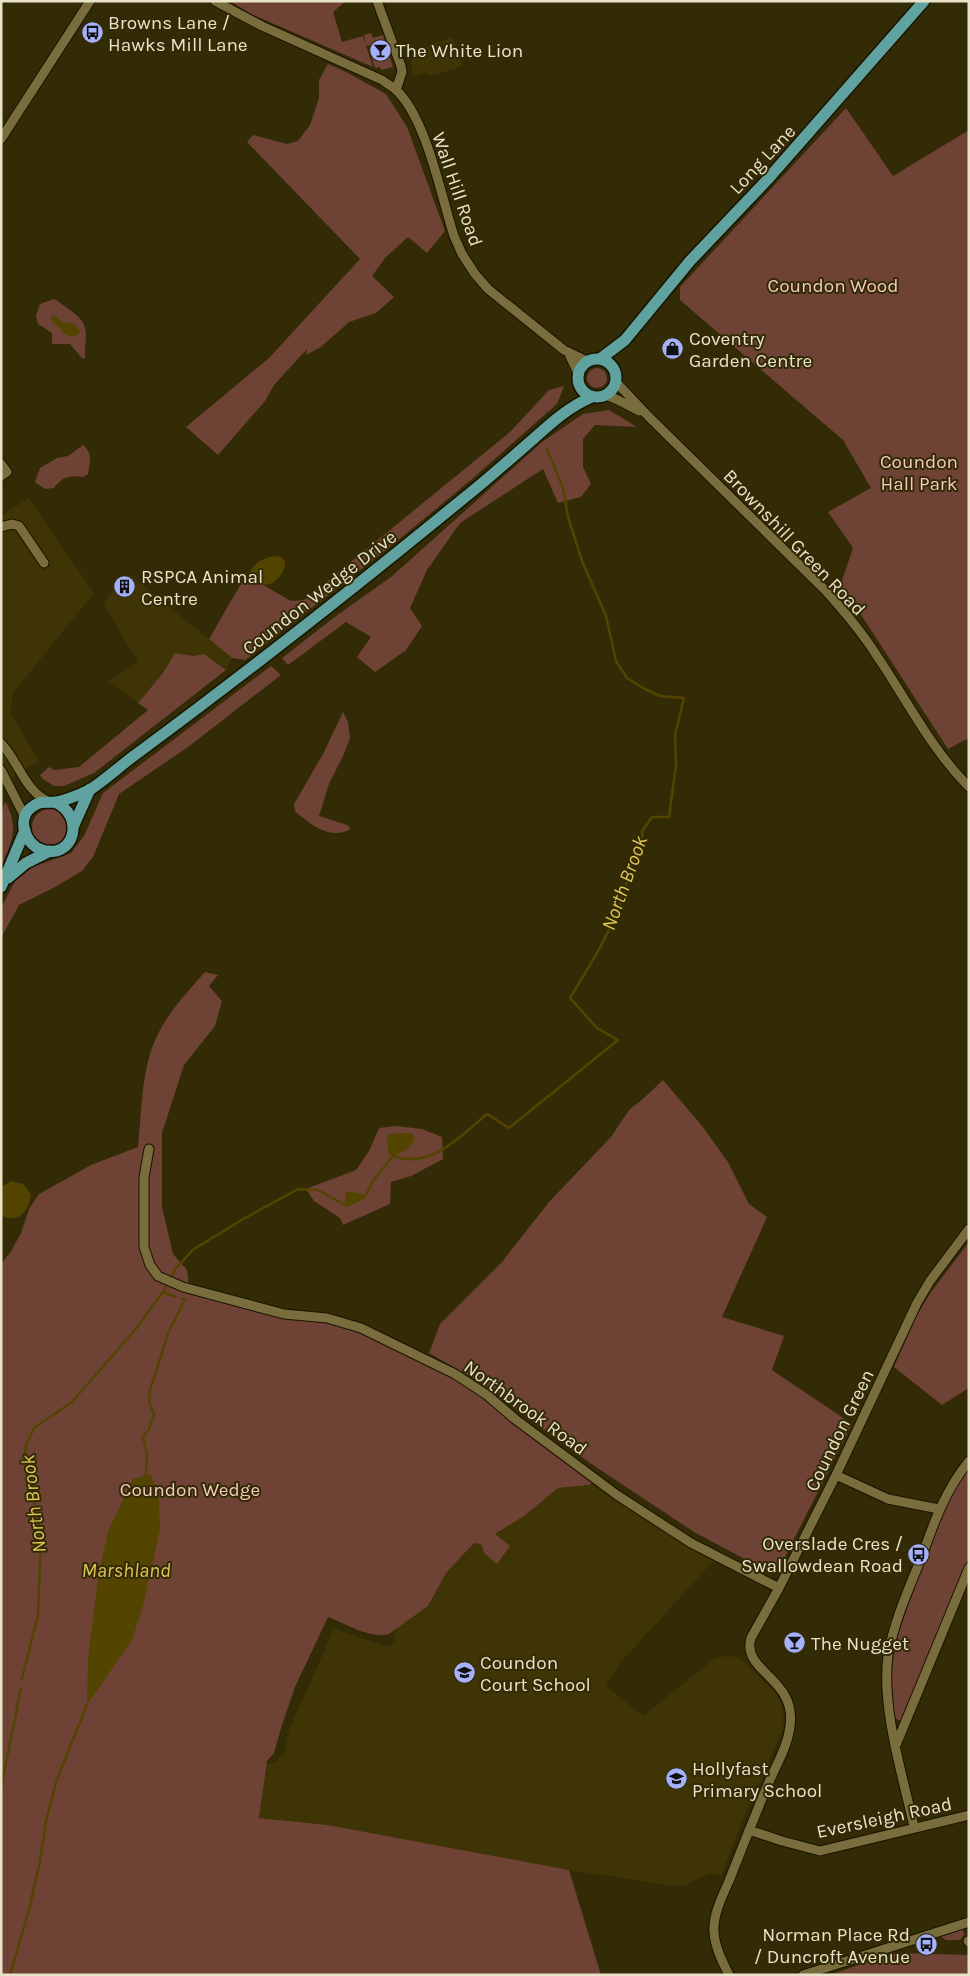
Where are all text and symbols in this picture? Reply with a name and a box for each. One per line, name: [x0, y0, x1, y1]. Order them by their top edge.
place label: Browns Lane / Hawks Mill Lane: [108, 12, 248, 56]
bus stop icon: Browns Lane / Hawks Mill Lane: [80, 21, 104, 45]
bar icon: The White Lion: [368, 38, 392, 62]
place label: The White Lion: [396, 40, 523, 62]
street label: Long Lane: [725, 121, 800, 199]
street label: Wall Hill Road: [427, 129, 487, 249]
park label: Coundon Wood: [767, 275, 899, 297]
place label: Coventry Garden Centre: [689, 328, 812, 372]
shop icon: Coventry Garden Centre: [661, 337, 685, 361]
park label: Coundon Hall Park: [880, 451, 958, 495]
street label: Brownshill Green Road: [719, 465, 870, 620]
street label: Coundon Wedge Drive: [238, 526, 401, 660]
place label: RSPCA Animal Centre: [141, 566, 263, 610]
building icon: RSPCA Animal Centre: [113, 575, 137, 599]
water label: North Brook: [597, 832, 652, 934]
street label: Northbrook Road: [460, 1356, 591, 1460]
street label: Coundon Green: [801, 1366, 879, 1495]
water label: North Brook: [16, 1453, 51, 1554]
park label: Coundon Wedge: [120, 1479, 260, 1501]
place label: Overslade Cres / Swallowdean Road: [741, 1533, 903, 1577]
bus stop icon: Overslade Cres / Swallowdean Road: [907, 1542, 931, 1566]
water label: Marshland: [81, 1559, 171, 1582]
bar icon: The Nugget: [783, 1631, 807, 1655]
place label: The Nugget: [811, 1633, 909, 1655]
place label: Coundon Court School: [480, 1652, 591, 1696]
school or university icon: Coundon Court School: [452, 1661, 476, 1685]
place label: Hollyfast Primary School: [692, 1758, 822, 1802]
school or university icon: Hollyfast Primary School: [664, 1767, 688, 1791]
street label: Eversleigh Road: [814, 1793, 954, 1843]
place label: Norman Place Rd / Duncroft Avenue: [754, 1924, 910, 1968]
bus stop icon: Norman Place Rd / Duncroft Avenue: [914, 1933, 938, 1957]

